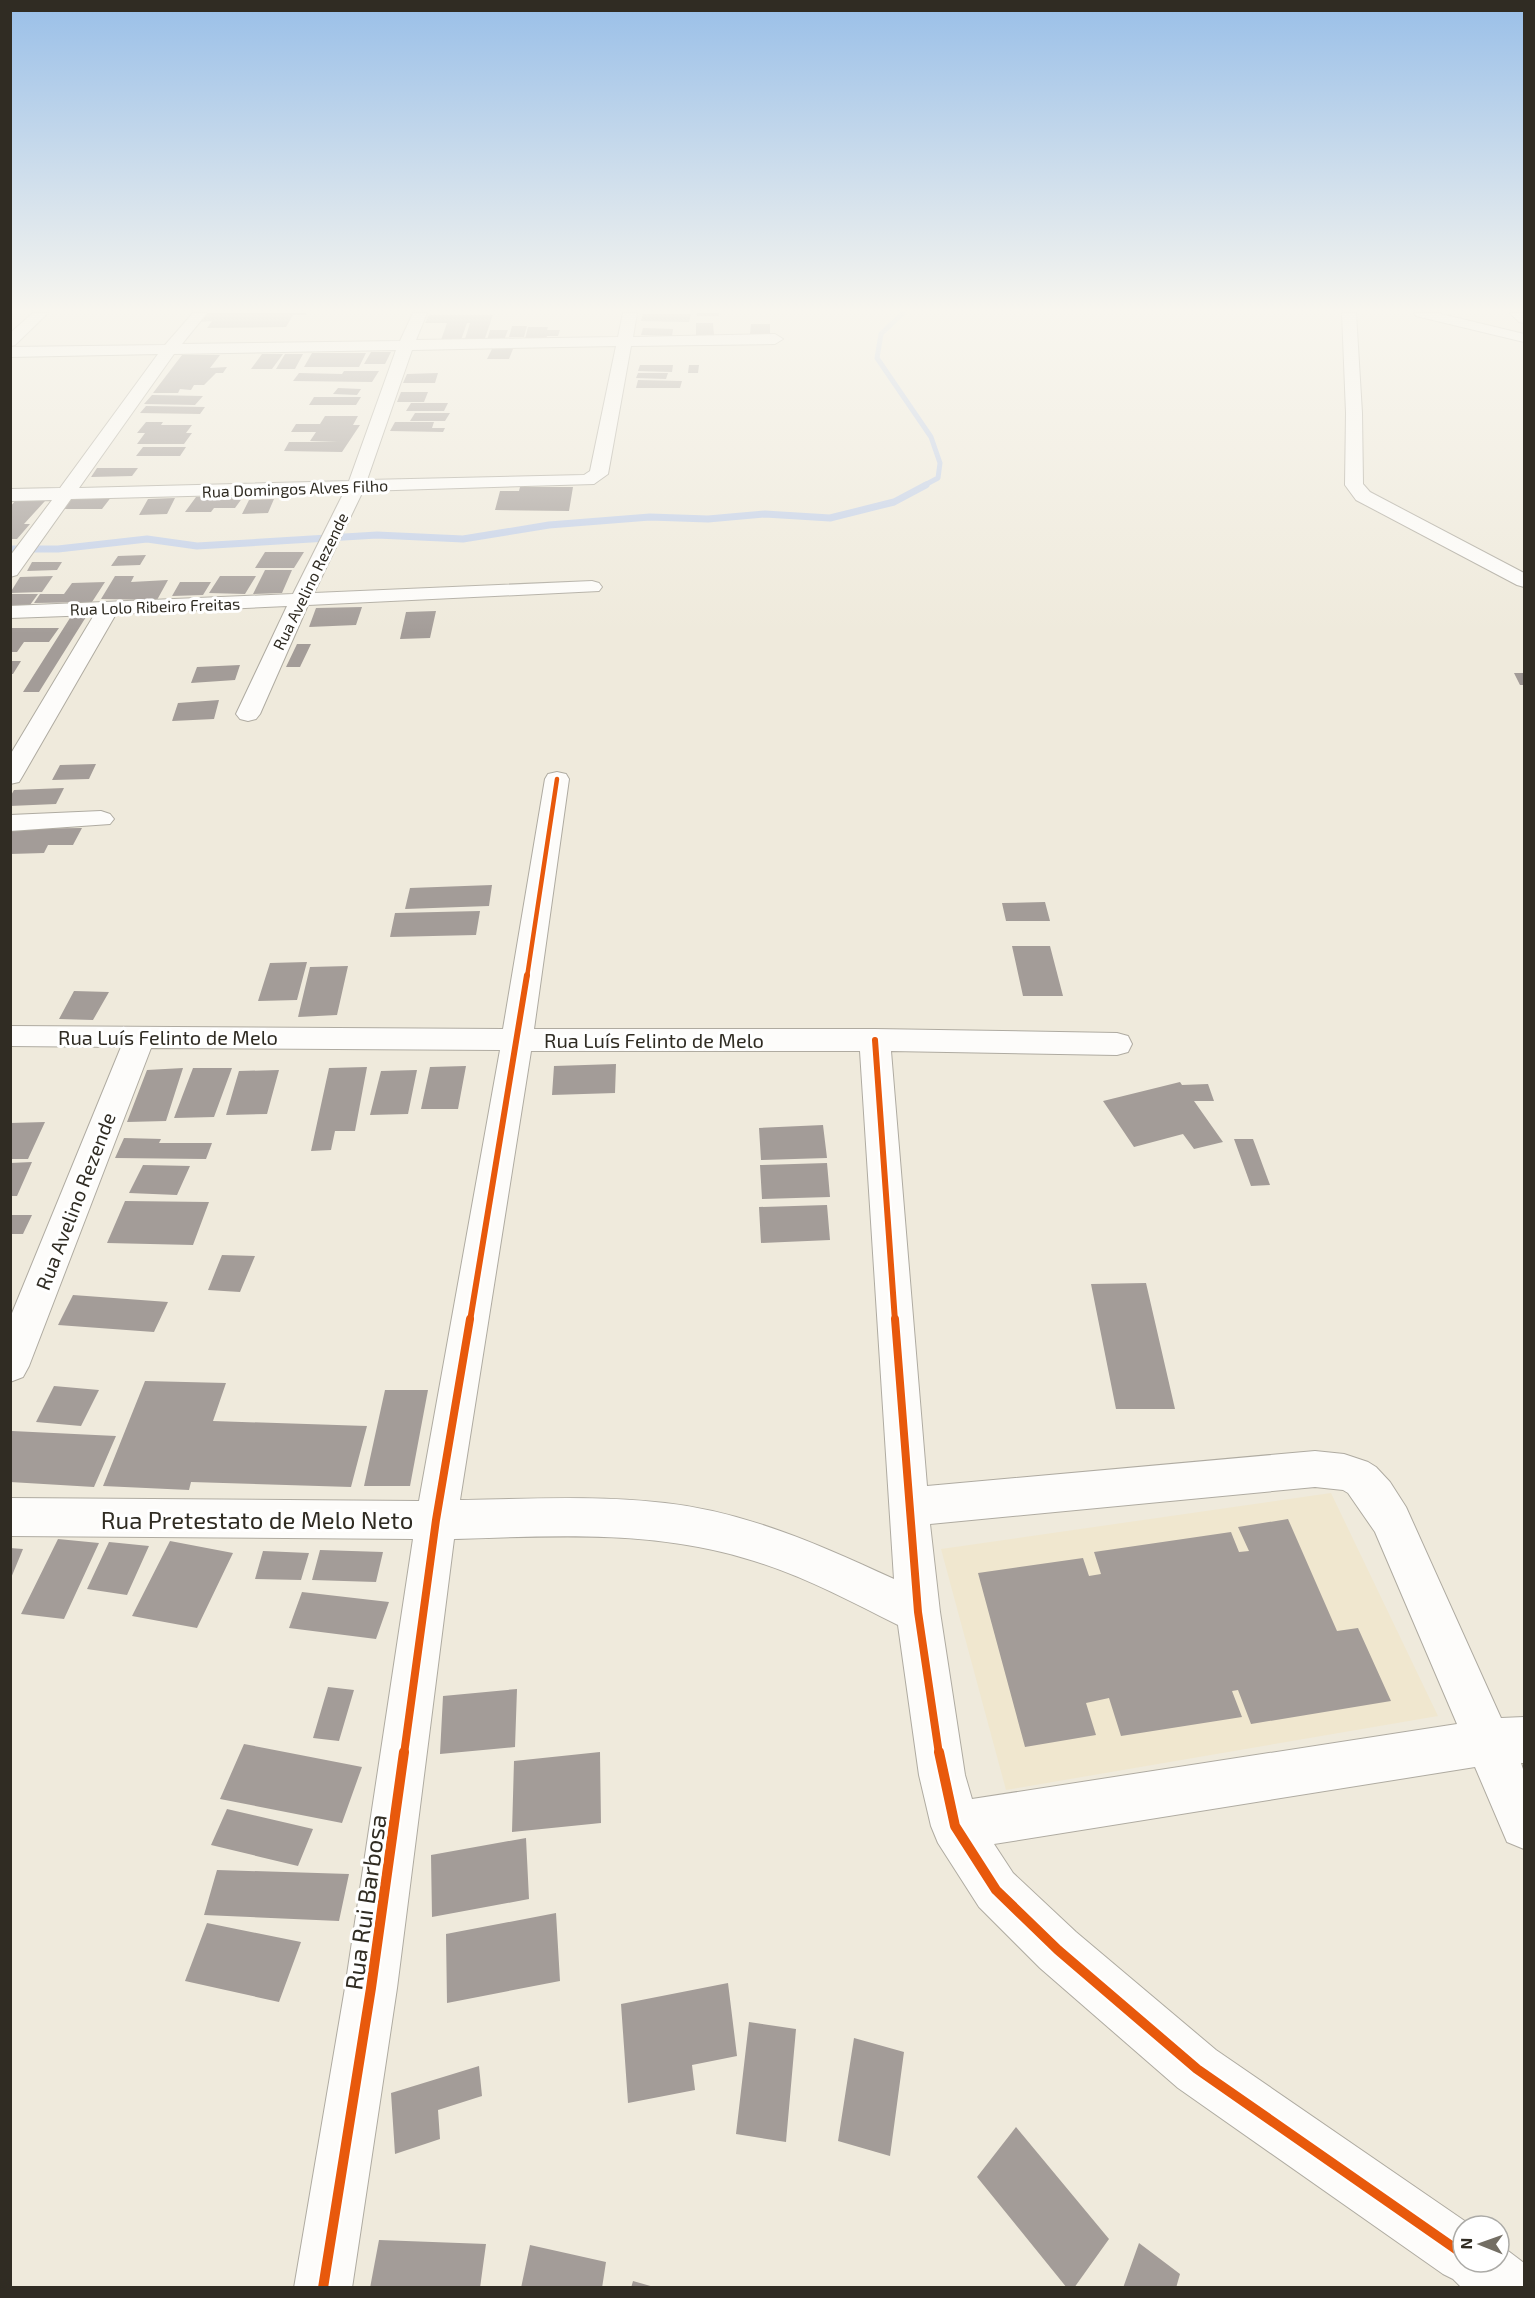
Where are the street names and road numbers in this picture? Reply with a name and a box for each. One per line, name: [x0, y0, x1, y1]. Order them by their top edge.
street label: Rua Domingos Alves Filho: [202, 475, 388, 501]
street label: Rua Avelino Rezende: [268, 509, 352, 653]
street label: Rua Lolo Ribeiro Freitas: [69, 594, 241, 618]
street label: Rua Luís Felinto de Melo: [58, 1025, 278, 1049]
street label: Rua Luís Felinto de Melo: [544, 1028, 764, 1052]
street label: Rua Avelino Rezende: [30, 1109, 120, 1293]
street label: Rua Pretestato de Melo Neto: [101, 1505, 413, 1534]
street label: Rua Rui Barbosa: [338, 1812, 392, 1992]

